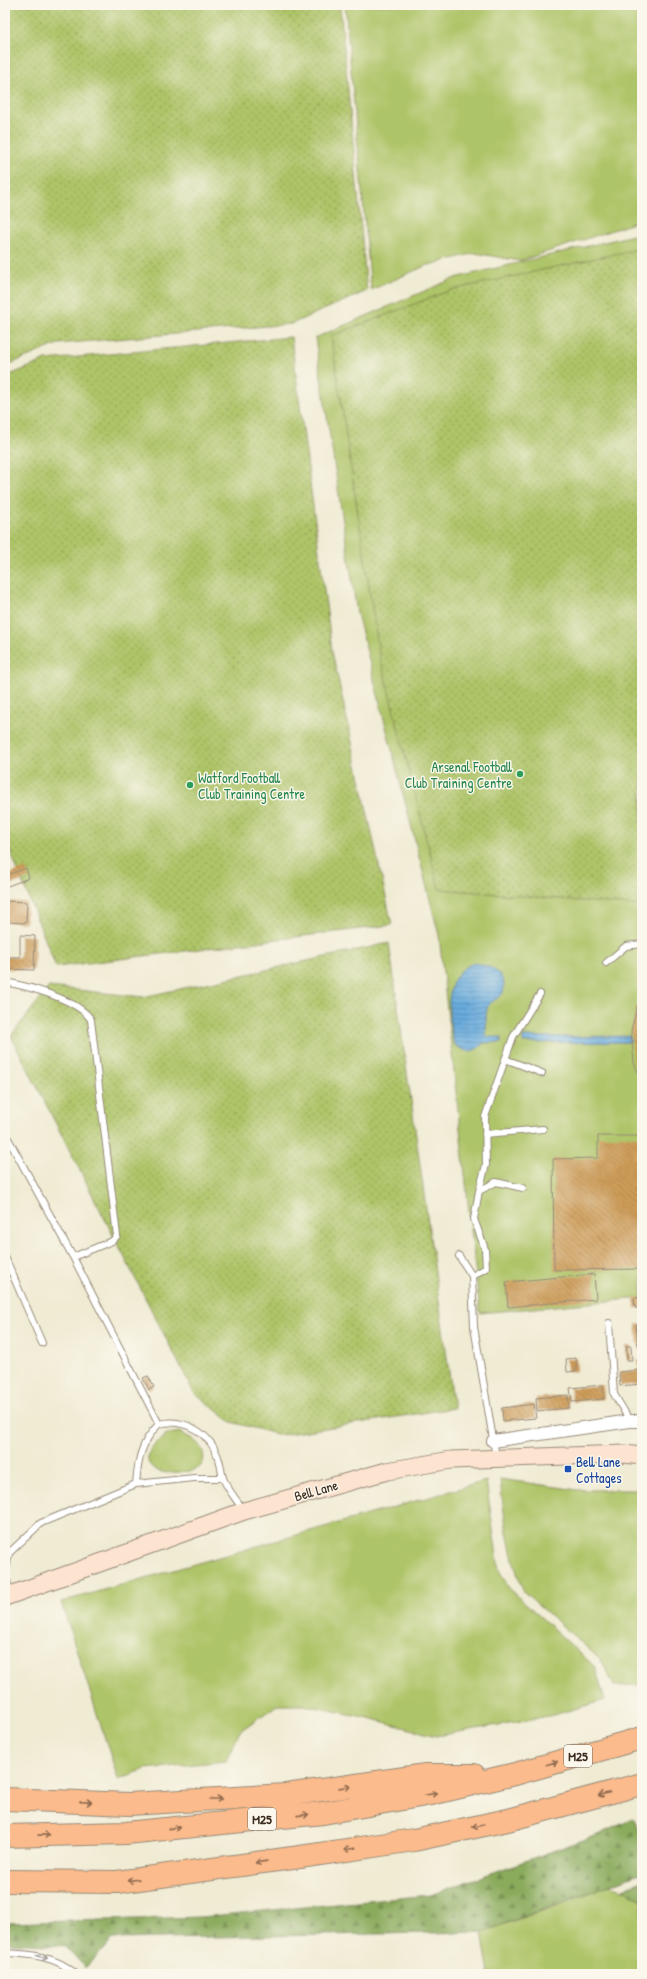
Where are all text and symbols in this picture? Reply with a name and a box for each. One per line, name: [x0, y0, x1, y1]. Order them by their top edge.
place label: Arsenal Football Club Training Centre: [405, 757, 513, 793]
place label: Watford Football Club Training Centre: [198, 768, 306, 804]
marker: Arsenal Football Club Training Centre: [515, 769, 525, 779]
marker: Watford Football Club Training Centre: [185, 780, 195, 790]
place label: Bell Lane Cottages: [576, 1452, 622, 1488]
marker: Bell Lane Cottages: [563, 1464, 573, 1474]
street label: Bell Lane: [292, 1475, 340, 1505]
road number: M25: [564, 1745, 592, 1767]
one-way arrow: [546, 1759, 559, 1766]
one-way arrow: [338, 1783, 351, 1791]
one-way arrow: [424, 1789, 437, 1797]
one-way arrow: [598, 1791, 611, 1799]
one-way arrow: [209, 1796, 222, 1803]
one-way arrow: [79, 1799, 92, 1806]
road number: M25: [248, 1808, 276, 1830]
one-way arrow: [296, 1811, 309, 1819]
one-way arrow: [472, 1822, 485, 1830]
one-way arrow: [167, 1825, 180, 1832]
one-way arrow: [37, 1832, 50, 1839]
one-way arrow: [344, 1845, 357, 1853]
one-way arrow: [255, 1858, 268, 1866]
one-way arrow: [127, 1876, 140, 1884]
one-way arrow: [36, 1954, 49, 1962]

